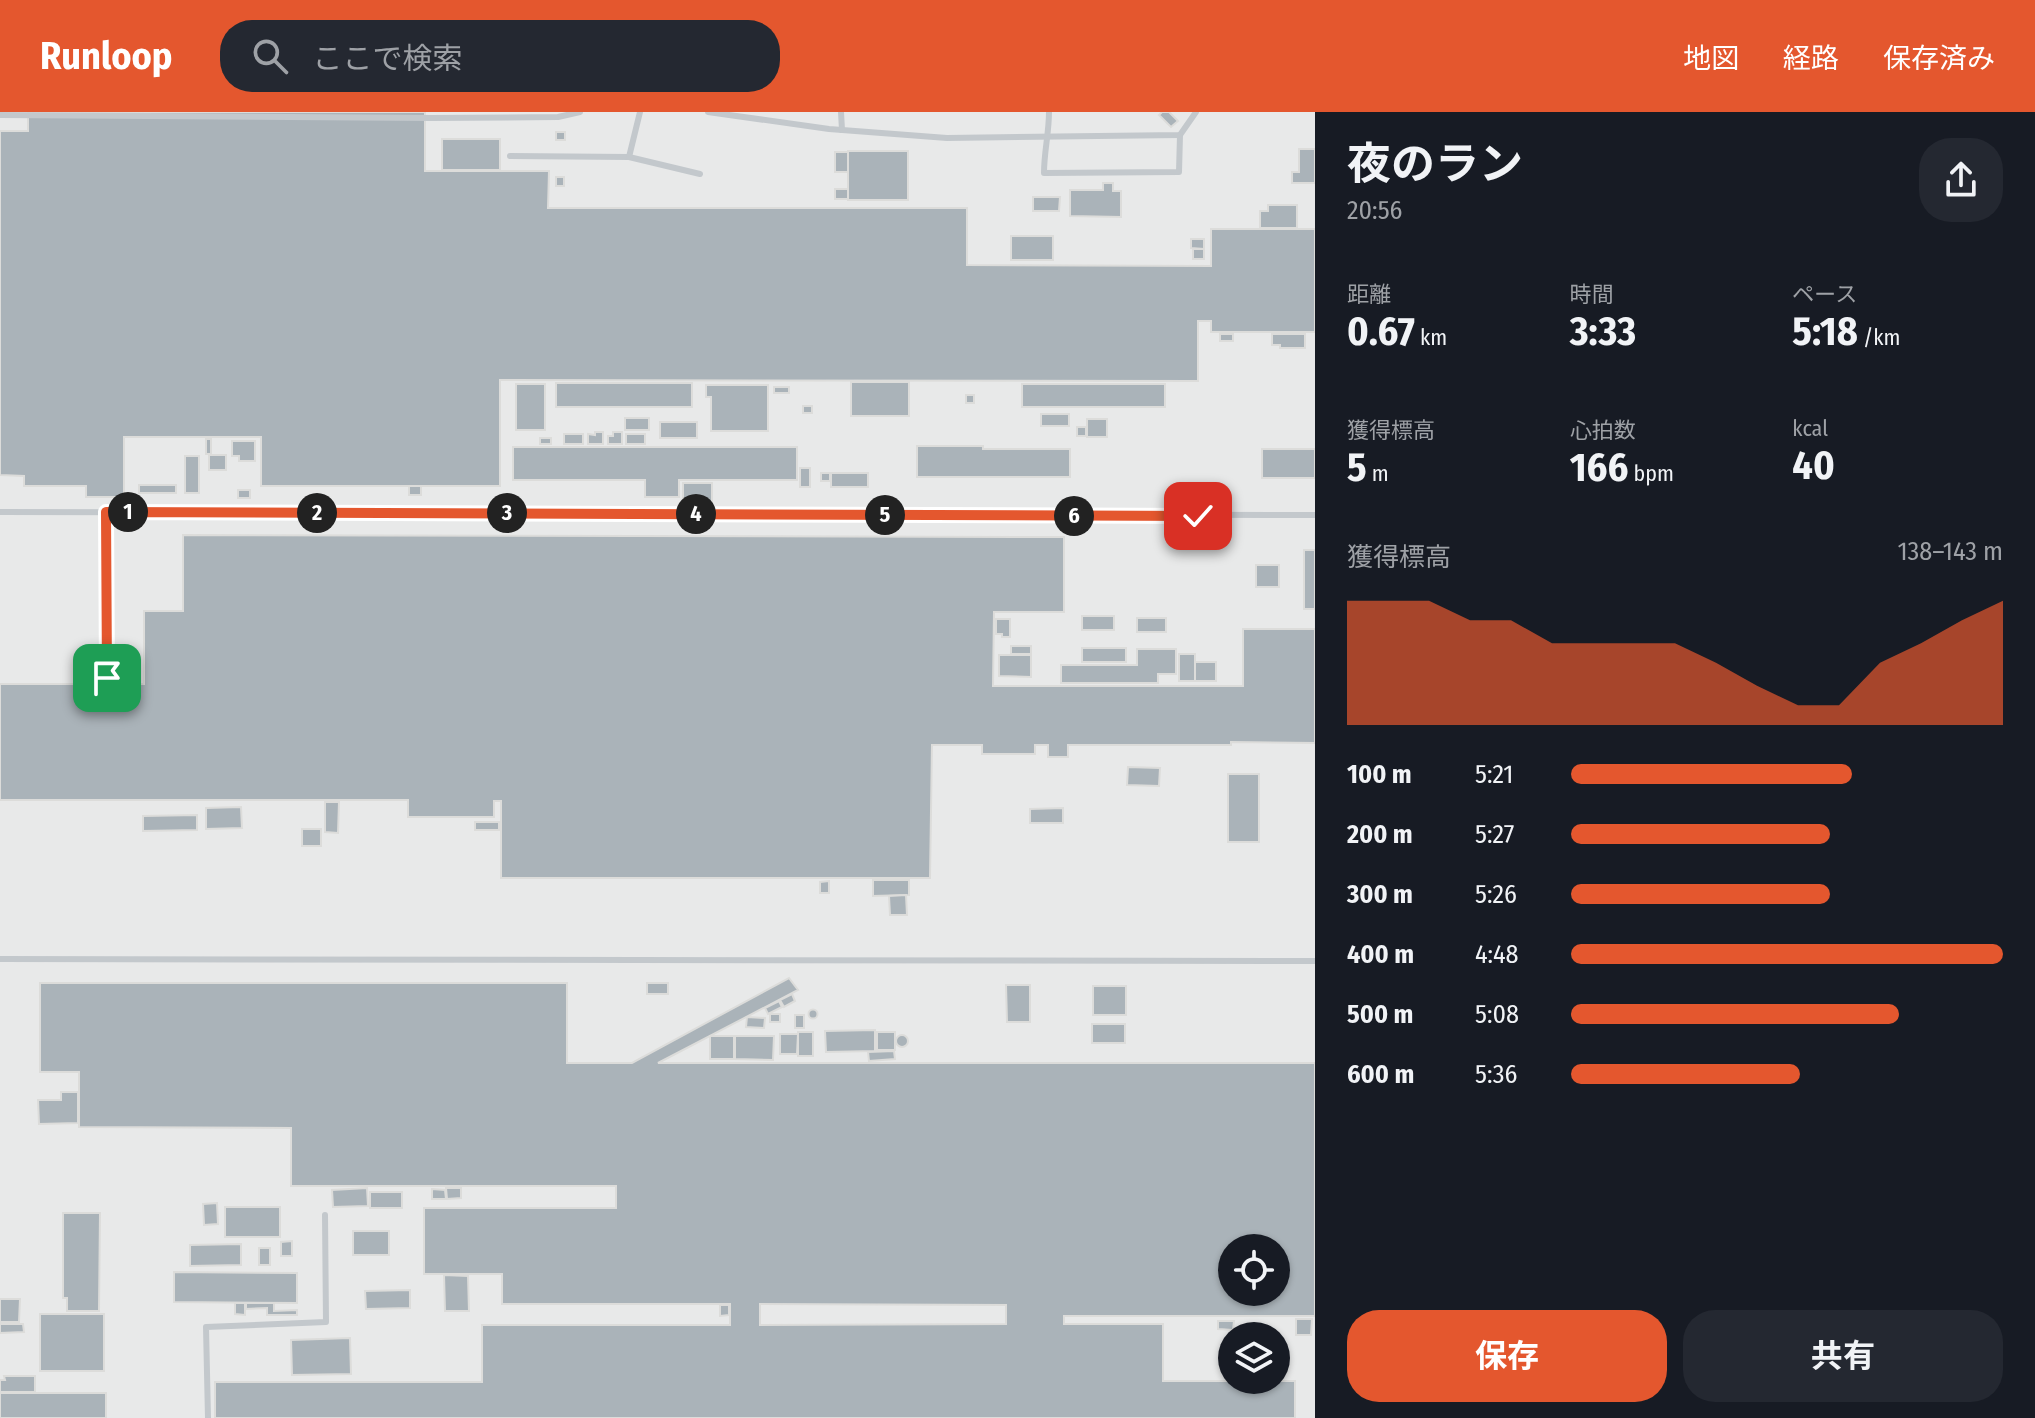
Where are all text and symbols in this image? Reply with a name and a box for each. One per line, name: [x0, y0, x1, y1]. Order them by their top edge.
search box: [220, 20, 780, 92]
text: Runloop: [40, 33, 172, 79]
icon: search: [248, 34, 292, 78]
text: ここで検索: [312, 41, 462, 77]
text: 地図: [1683, 42, 1739, 75]
text: 経路: [1783, 42, 1839, 75]
text: 保存済み: [1883, 42, 1995, 75]
text: 夜のラン: [1347, 138, 1523, 191]
button: share: [1919, 138, 2003, 222]
text: 20:56: [1347, 195, 1402, 226]
text: 距離: [1347, 281, 1391, 308]
text: 時間: [1570, 281, 1614, 308]
text: ペース: [1792, 281, 1857, 308]
text: 0.67: [1347, 308, 1415, 356]
text: 3:33: [1570, 308, 1636, 356]
text: 5:18: [1792, 308, 1858, 356]
text: km: [1415, 324, 1447, 351]
text: /km: [1858, 324, 1900, 351]
text: kcal: [1792, 415, 1828, 442]
text: 獲得標高: [1347, 417, 1435, 444]
text: 心拍数: [1570, 417, 1636, 444]
text: 40: [1792, 442, 1835, 490]
text: 5: [1347, 444, 1367, 492]
text: 166: [1570, 444, 1628, 492]
text: m: [1367, 460, 1389, 487]
text: bpm: [1628, 460, 1674, 487]
pin: [1164, 482, 1232, 550]
pin: 1: [108, 492, 148, 532]
pin: 2: [297, 493, 337, 533]
pin: 3: [487, 493, 527, 533]
pin: 4: [676, 494, 716, 534]
icon: check: [1176, 494, 1220, 538]
pin: 5: [865, 495, 905, 535]
pin: 6: [1054, 496, 1094, 536]
text: 1: [123, 498, 133, 525]
text: 2: [312, 499, 322, 526]
text: 3: [502, 499, 512, 526]
text: 4: [690, 500, 702, 527]
text: 5: [880, 501, 890, 528]
text: 6: [1068, 502, 1080, 529]
text: 138–143 m: [1897, 536, 2003, 567]
text: 獲得標高: [1347, 542, 1451, 573]
pin: [73, 644, 141, 712]
icon: arrive: [85, 656, 129, 700]
text: 100 m: [1347, 759, 1412, 790]
text: 5:21: [1475, 759, 1513, 790]
text: 200 m: [1347, 819, 1413, 850]
text: 5:27: [1475, 819, 1514, 850]
text: 300 m: [1347, 879, 1413, 910]
text: 5:26: [1475, 879, 1517, 910]
text: 400 m: [1347, 939, 1414, 970]
text: 4:48: [1475, 939, 1519, 970]
text: 500 m: [1347, 999, 1413, 1030]
text: 5:08: [1475, 999, 1519, 1030]
text: 600 m: [1347, 1059, 1414, 1090]
text: 5:36: [1475, 1059, 1517, 1090]
map controls: [1218, 1234, 1290, 1394]
button: locate: [1218, 1234, 1290, 1306]
button: 保存: [1347, 1310, 1667, 1402]
button: 共有: [1683, 1310, 2003, 1402]
button: layers: [1218, 1322, 1290, 1394]

